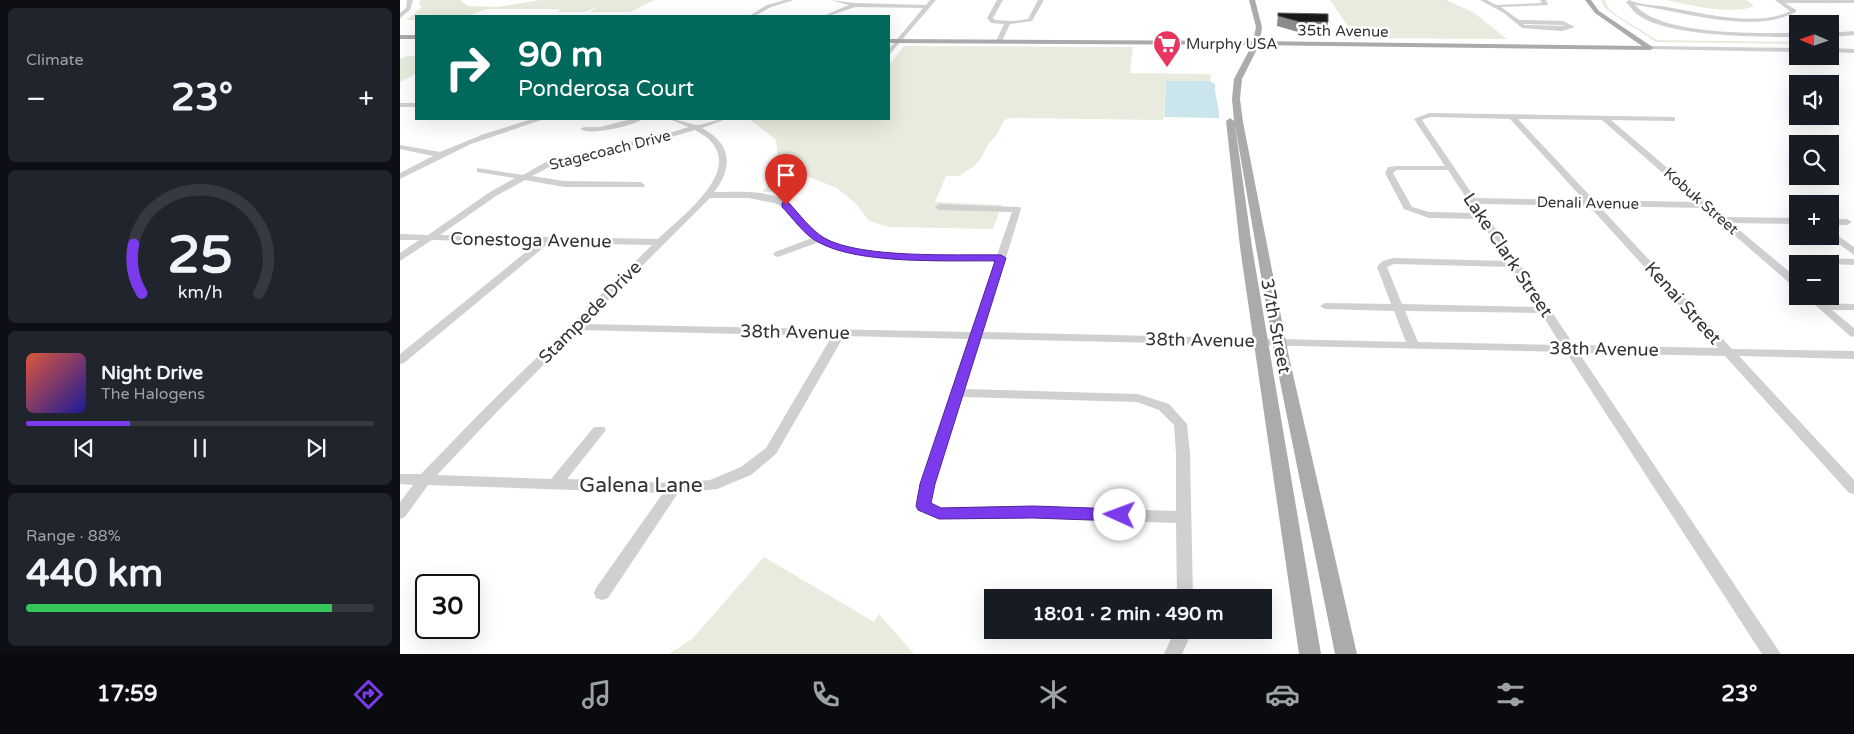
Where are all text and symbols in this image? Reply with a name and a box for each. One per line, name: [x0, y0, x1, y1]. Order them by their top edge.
north arrow: [1789, 15, 1839, 65]
map controls: [1789, 15, 1839, 305]
street label: 35th Avenue: [1297, 21, 1389, 41]
supermarket icon: Murphy USA: [1152, 29, 1182, 68]
text: 90 m: [518, 34, 603, 76]
icon: right: [435, 35, 500, 100]
place label: Murphy USA: [1186, 35, 1277, 53]
text: Climate: [26, 50, 84, 70]
text: 23°: [171, 75, 233, 121]
button: sound: [1789, 75, 1839, 125]
text: Ponderosa Court: [518, 76, 694, 102]
text: −: [26, 82, 46, 116]
text: +: [358, 82, 374, 116]
street label: Stagecoach Drive: [547, 126, 673, 174]
button: search: [1789, 135, 1839, 185]
pin: [765, 154, 807, 205]
icon: arrive: [772, 161, 800, 189]
street label: Kobuk Street: [1660, 164, 1742, 238]
street label: Lake Clark Street: [1458, 189, 1558, 321]
street label: Denali Avenue: [1537, 193, 1639, 213]
button: +: [1789, 195, 1839, 245]
text: 25: [167, 224, 233, 287]
street label: Conestoga Avenue: [450, 228, 612, 252]
button: −: [1789, 255, 1839, 305]
street label: Stampede Drive: [534, 256, 646, 368]
street label: Kenai Street: [1640, 257, 1726, 349]
street label: 37th Street: [1256, 276, 1296, 376]
text: km/h: [178, 282, 222, 303]
street label: 38th Avenue: [740, 320, 850, 344]
street label: 38th Avenue: [1145, 328, 1255, 352]
street label: 38th Avenue: [1549, 337, 1659, 361]
text: Night Drive: [101, 362, 203, 384]
text: The Halogens: [101, 384, 205, 404]
icon: previous: [70, 434, 98, 462]
icon: pause: [186, 434, 214, 462]
icon: next: [302, 434, 330, 462]
street label: Galena Lane: [579, 473, 703, 498]
position arrow: [1093, 488, 1145, 540]
text: Range · 88%: [26, 526, 121, 546]
text: 440 km: [26, 551, 163, 597]
speed limit sign: 30: [415, 574, 480, 639]
text: 18:01 · 2 min · 490 m: [1032, 603, 1224, 625]
icon: directions: [351, 677, 386, 712]
icon: music: [579, 677, 614, 712]
icon: phone: [808, 677, 843, 712]
icon: climate: [1036, 677, 1071, 712]
icon: car: [1265, 677, 1300, 712]
icon: filters: [1493, 677, 1528, 712]
text: 17:59: [97, 681, 158, 707]
text: 23°: [1721, 681, 1757, 707]

